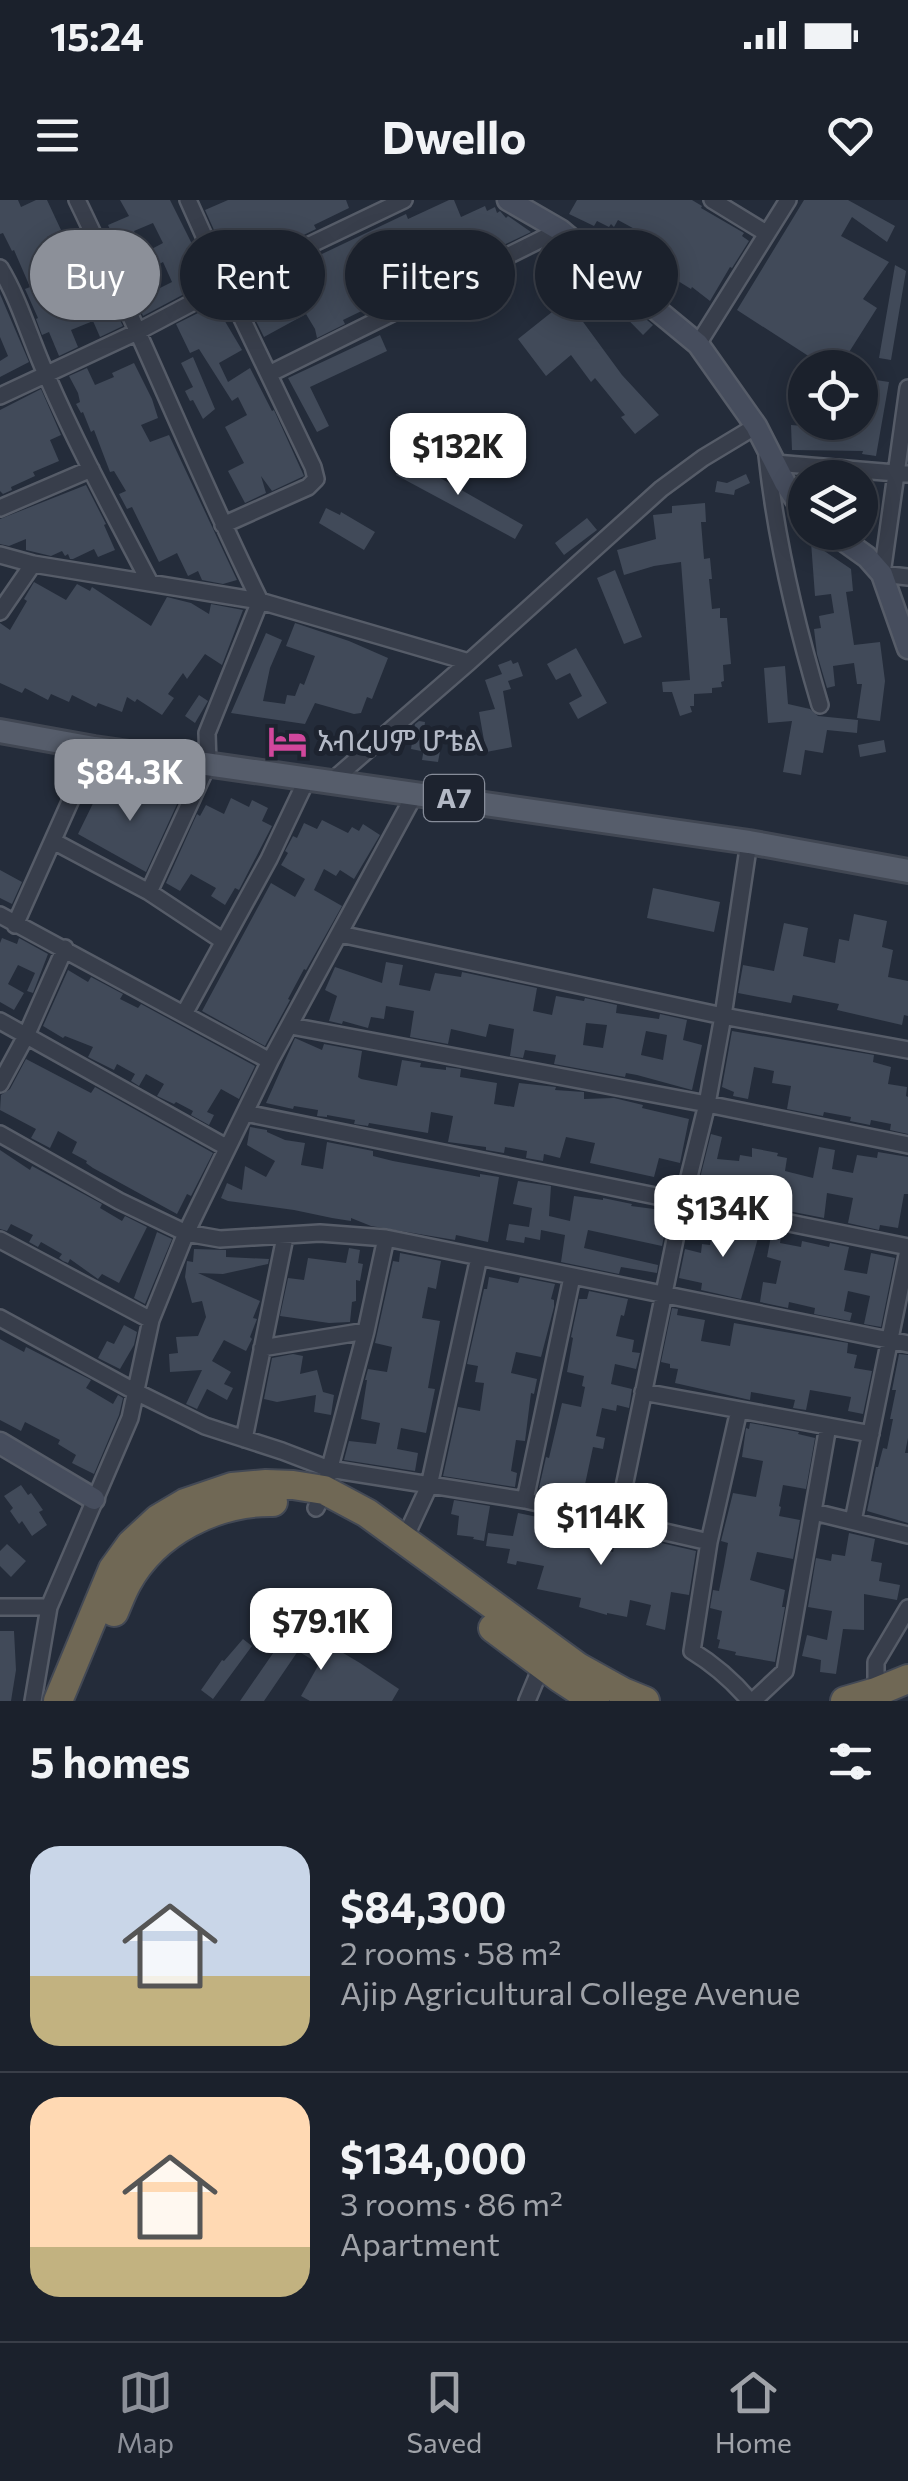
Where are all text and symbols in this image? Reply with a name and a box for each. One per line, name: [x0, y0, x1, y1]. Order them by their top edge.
text: 15:24: [50, 12, 144, 59]
icon: menu: [30, 108, 85, 163]
text: Dwello: [382, 108, 526, 163]
icon: heart: [823, 108, 878, 163]
chip: Buy: [30, 230, 160, 320]
chip: Rent: [180, 230, 325, 320]
chip: Filters: [345, 230, 515, 320]
chip: New: [535, 230, 678, 320]
map controls: [788, 350, 878, 550]
button: locate: [788, 350, 878, 440]
pin: $132K: [388, 413, 528, 498]
text: $132K: [412, 425, 504, 465]
button: layers: [788, 460, 878, 550]
hotel icon: አብረሀም ሆቴል: [266, 720, 308, 762]
place label: አብረሀም ሆቴል: [317, 720, 484, 757]
pin: $84.3K: [49, 739, 211, 824]
text: $84.3K: [76, 751, 184, 791]
road number: A7: [424, 775, 484, 821]
pin: $134K: [653, 1175, 793, 1260]
text: $134K: [676, 1187, 770, 1227]
pin: $114K: [531, 1483, 671, 1568]
text: $114K: [556, 1495, 646, 1535]
pin: $79.1K: [240, 1588, 402, 1673]
text: $79.1K: [272, 1600, 370, 1640]
icon: filters: [823, 1734, 878, 1789]
text: 5 homes: [30, 1735, 190, 1787]
text: $84,300: [340, 1880, 507, 1932]
icon: home: [110, 1886, 230, 2006]
text: 2 rooms · 58 m²: [340, 1932, 561, 1972]
text: Ajip Agricultural College Avenue: [340, 1972, 800, 2012]
text: $134,000: [340, 2131, 527, 2183]
icon: home: [110, 2137, 230, 2257]
text: 3 rooms · 86 m²: [340, 2183, 563, 2223]
text: Apartment: [340, 2223, 500, 2263]
tab: Map: [116, 2365, 174, 2459]
tab: Saved: [407, 2365, 482, 2459]
tab: Home: [715, 2365, 792, 2459]

